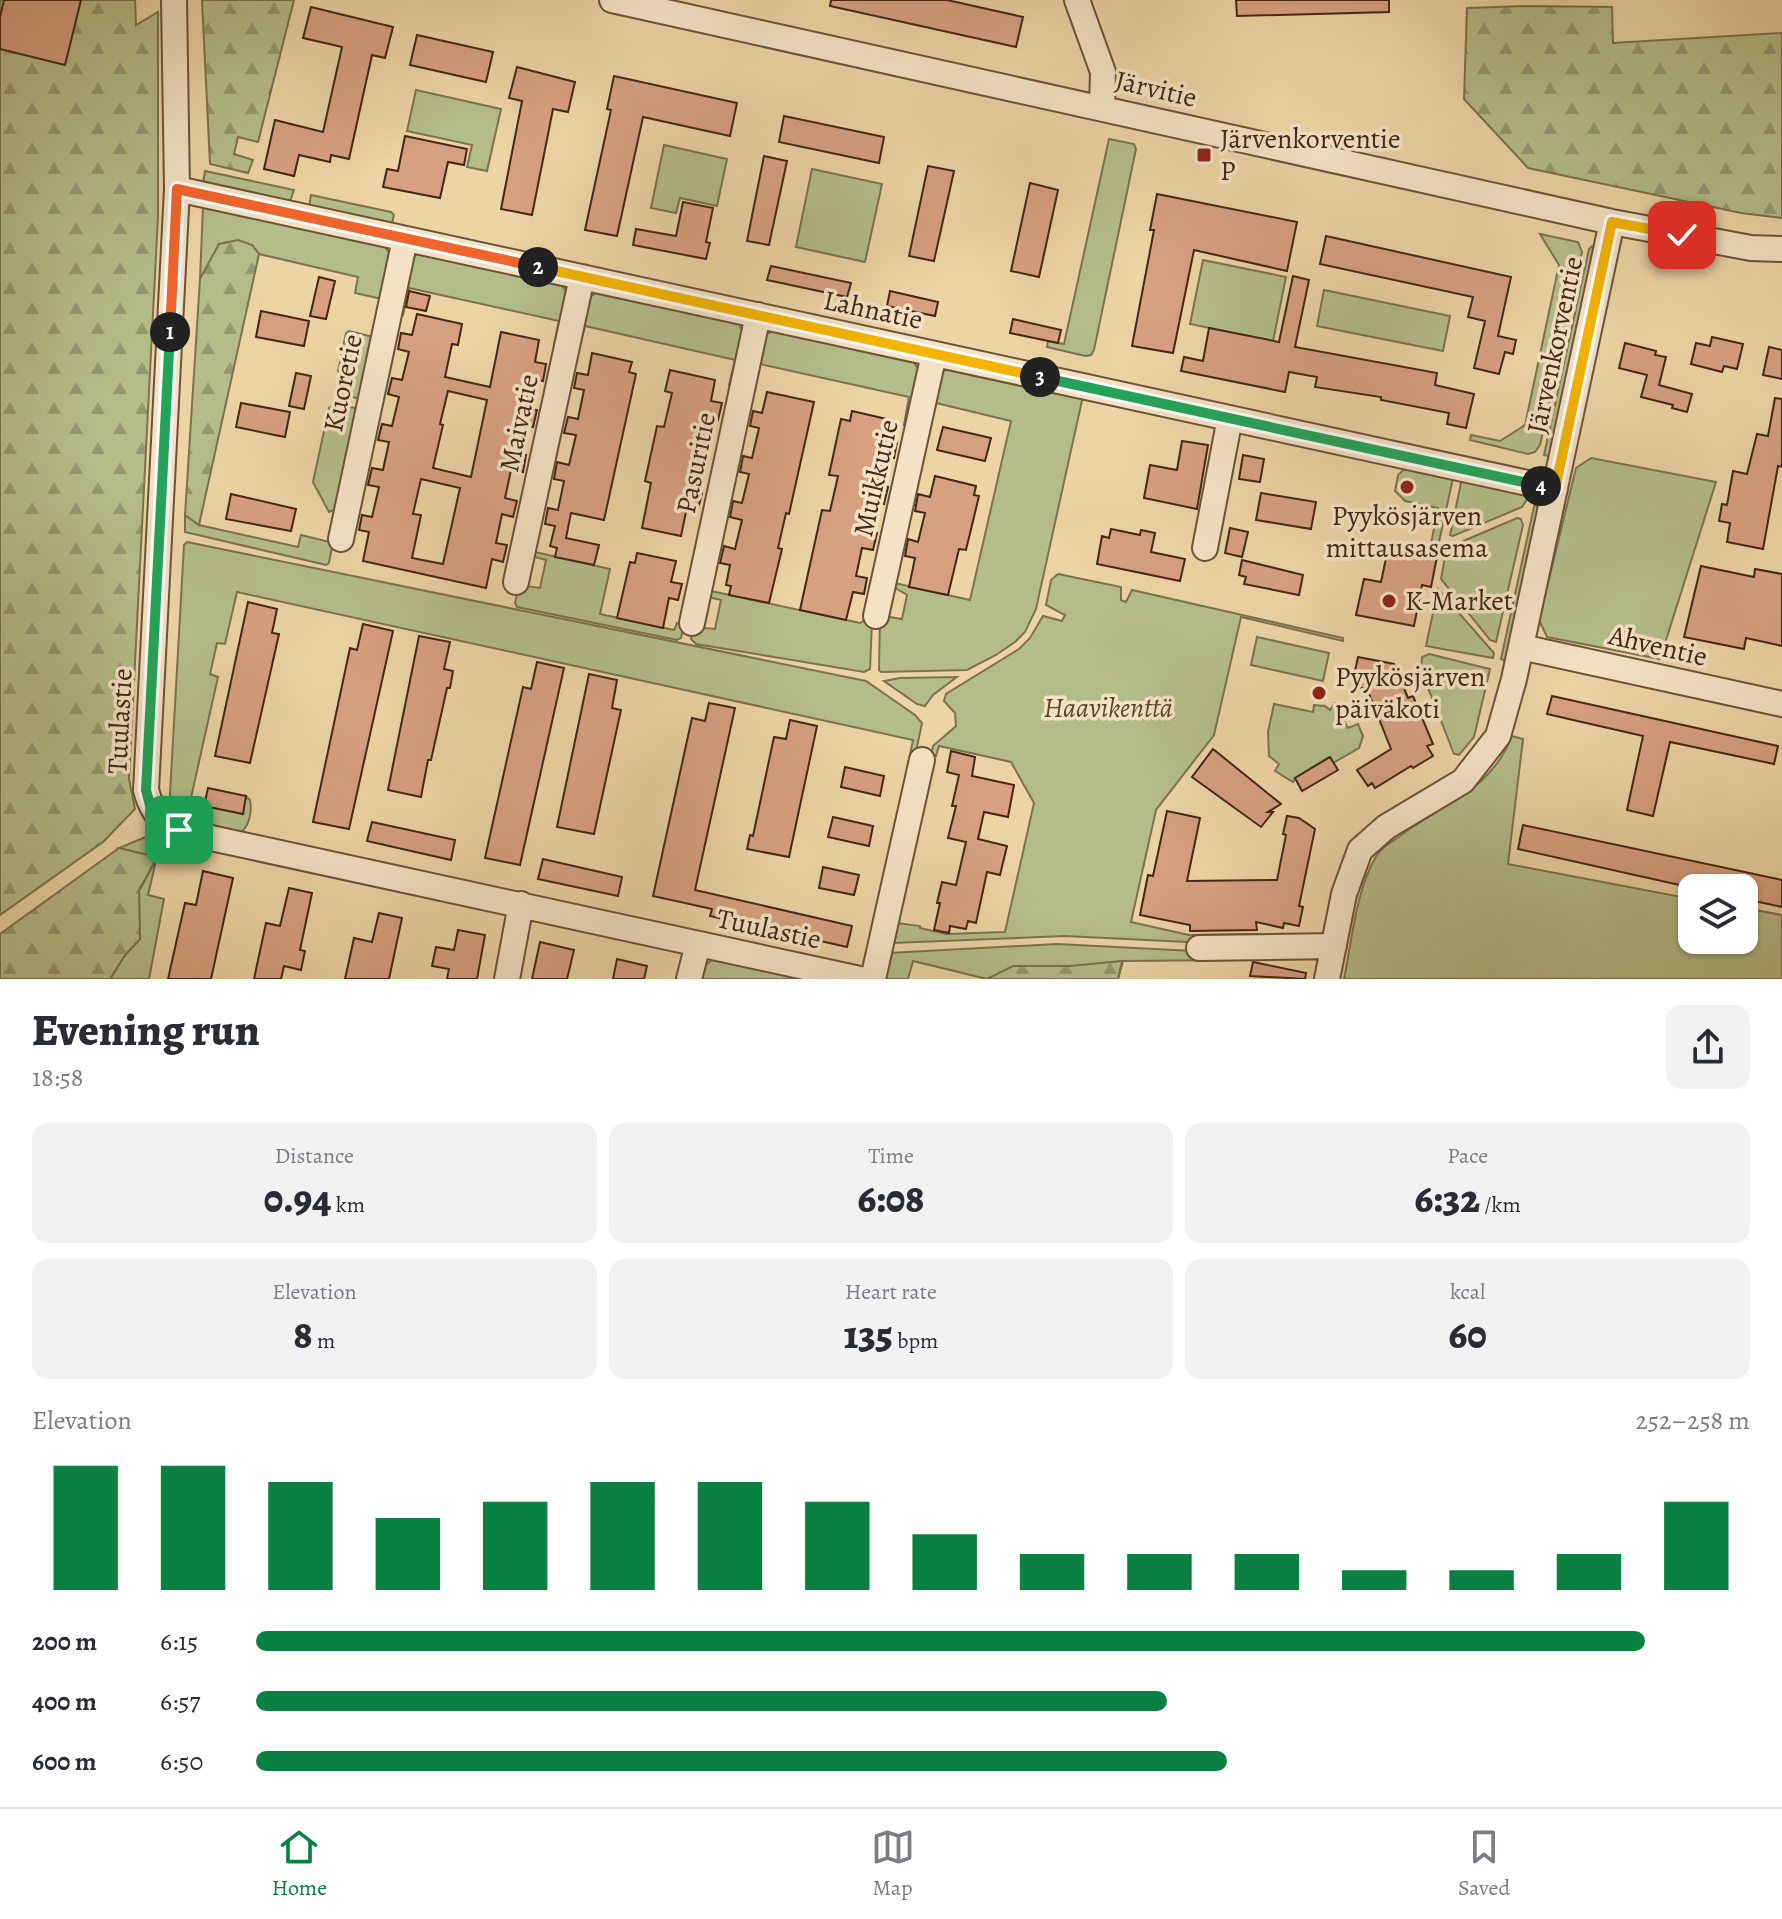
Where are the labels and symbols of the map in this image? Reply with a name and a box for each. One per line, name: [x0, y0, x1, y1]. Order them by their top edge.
street label: Järvitie: [1112, 61, 1200, 117]
place label: Järvenkorventie P: [1220, 120, 1400, 190]
marker: Järvenkorventie P: [1195, 146, 1213, 164]
pin: [1648, 201, 1716, 269]
pin: 2: [518, 247, 558, 287]
street label: Järvenkorventie: [1518, 253, 1592, 437]
street label: Lahnatie: [820, 281, 926, 339]
pin: 1: [150, 312, 190, 352]
street label: Kuoretie: [314, 331, 372, 435]
pin: 3: [1020, 357, 1060, 397]
street label: Maivatie: [490, 371, 548, 475]
street label: Pasuritie: [667, 409, 725, 517]
street label: Muikkutie: [844, 416, 908, 540]
pin: 4: [1521, 466, 1561, 506]
marker: Pyykösjärven mittausasema: [1398, 478, 1416, 496]
place label: Pyykösjärven mittausasema: [1326, 497, 1488, 567]
place label: K-Market: [1405, 582, 1513, 620]
marker: K-Market: [1380, 592, 1398, 610]
street label: Ahventie: [1604, 616, 1711, 676]
place label: Pyykösjärven päiväkoti: [1335, 658, 1485, 728]
street label: Tuulastie: [98, 667, 142, 775]
marker: Pyykösjärven päiväkoti: [1310, 684, 1328, 702]
park label: Haavikenttä: [1043, 689, 1173, 727]
pin: [145, 796, 213, 864]
street label: Tuulastie: [713, 899, 825, 959]

